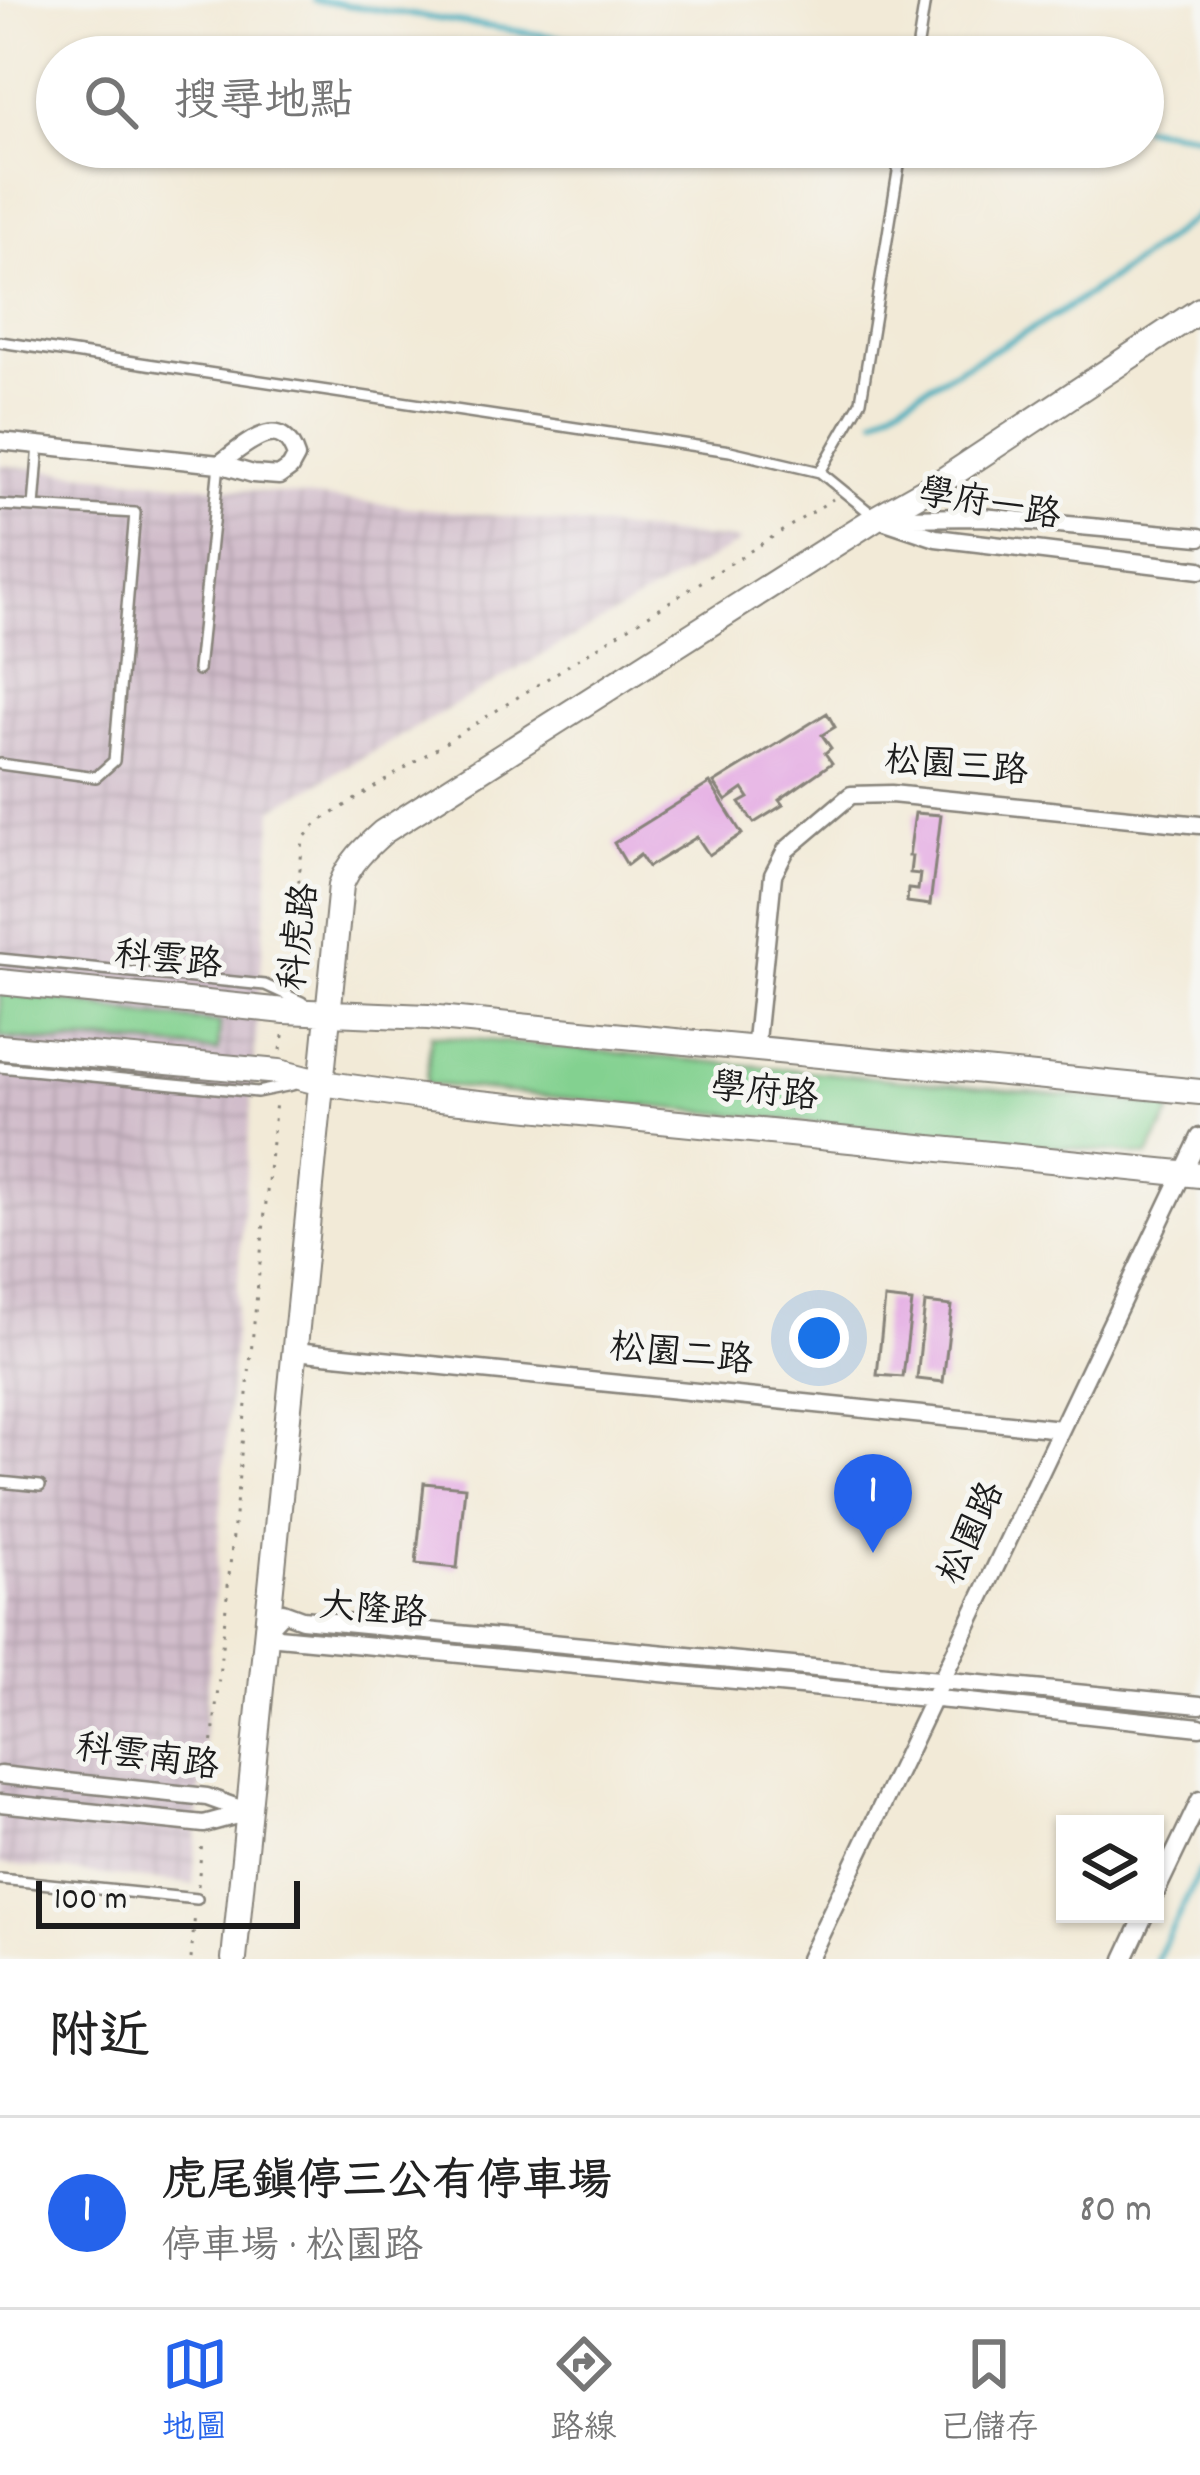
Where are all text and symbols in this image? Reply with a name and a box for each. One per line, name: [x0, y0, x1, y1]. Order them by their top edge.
search box: [36, 36, 1164, 168]
icon: search: [78, 69, 144, 135]
text: 搜尋地點: [174, 73, 354, 137]
street label: 學府一路: [914, 469, 1064, 545]
street label: 松園三路: [882, 737, 1030, 801]
street label: 科虎路: [270, 880, 334, 994]
street label: 科雲路: [112, 931, 224, 995]
street label: 學府路: [708, 1063, 820, 1127]
your location: [789, 1308, 849, 1368]
street label: 松園二路: [607, 1324, 755, 1390]
pin: 1: [834, 1454, 912, 1553]
street label: 松園路: [928, 1474, 1020, 1594]
street label: 大隆路: [317, 1582, 429, 1644]
street label: 科雲南路: [72, 1724, 222, 1796]
map controls: [1056, 1815, 1164, 1923]
button: layers: [1056, 1815, 1164, 1923]
scale bar: [36, 1875, 300, 1928]
text: 100 m: [54, 1878, 127, 1925]
text: 附近: [48, 2005, 150, 2077]
text: 虎尾鎮停三公有停車場: [162, 2153, 612, 2217]
text: 1: [83, 2185, 91, 2240]
text: 80 m: [1079, 2185, 1152, 2240]
text: 停車場 · 松園路: [162, 2222, 423, 2277]
tab: 地圖: [162, 2331, 228, 2454]
tab: 路線: [551, 2331, 617, 2454]
tab: 已儲存: [940, 2331, 1039, 2454]

